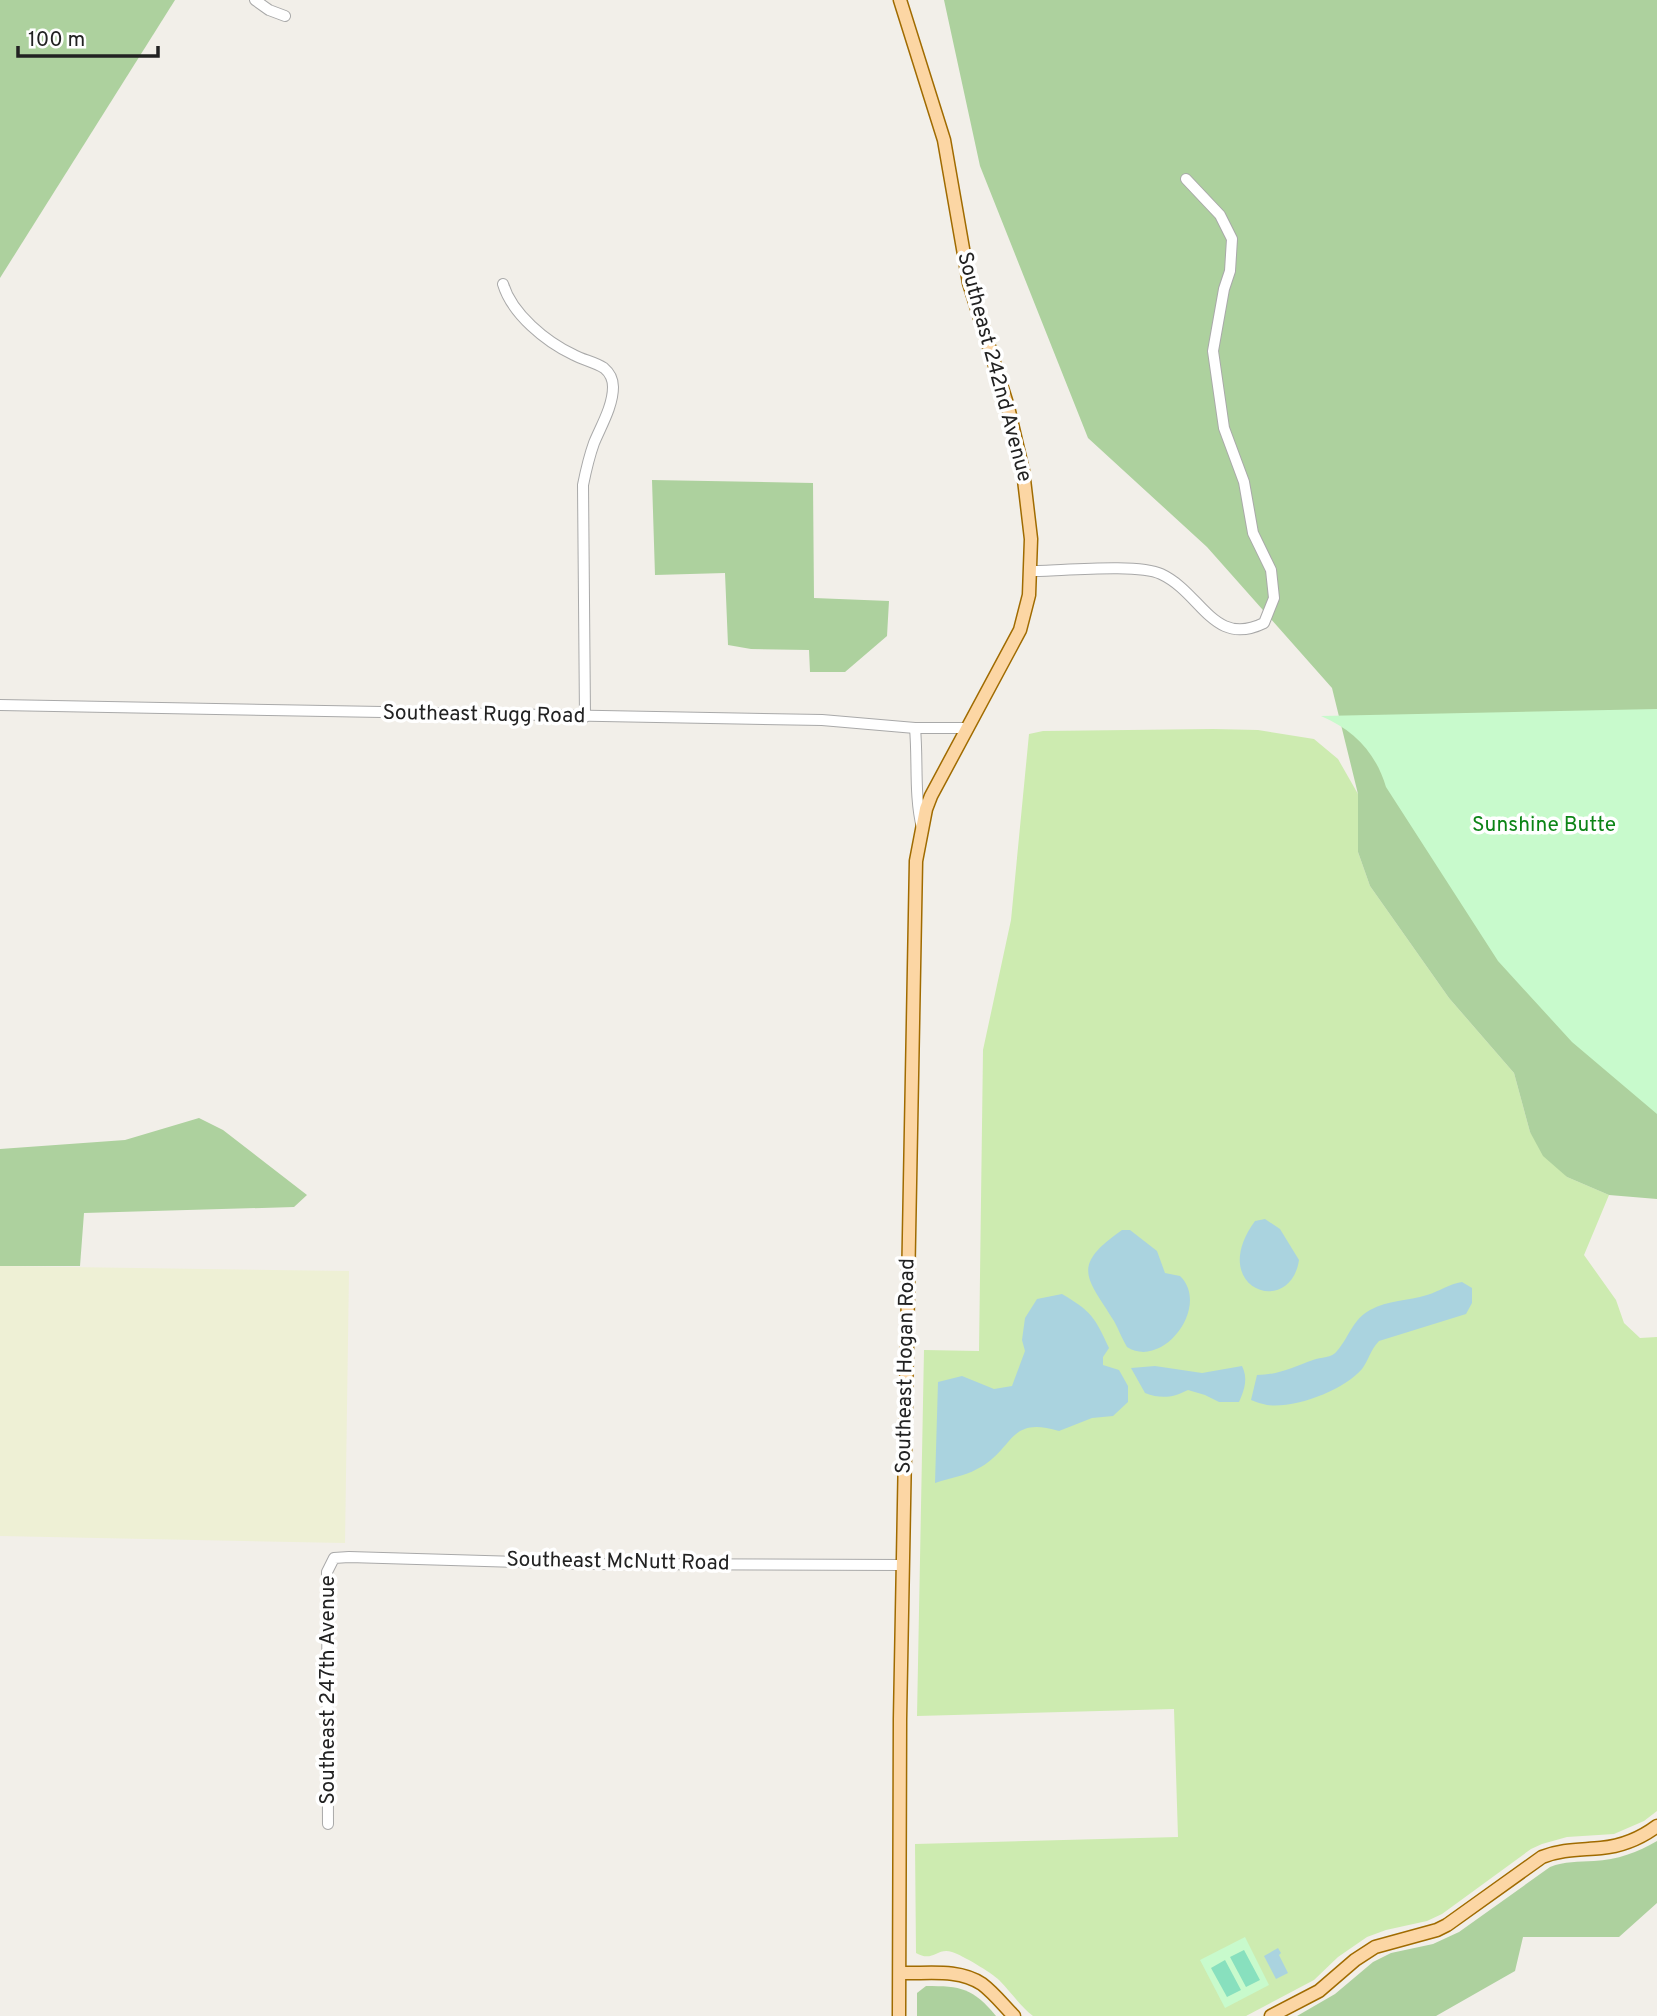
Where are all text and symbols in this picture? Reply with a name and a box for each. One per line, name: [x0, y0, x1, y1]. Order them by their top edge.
scale bar: [18, 14, 158, 58]
text: 100 m: [28, 27, 85, 54]
street label: Southeast 242nd Avenue: [950, 249, 1038, 485]
street label: Southeast Rugg Road: [382, 700, 586, 730]
park label: Sunshine Butte: [1472, 812, 1616, 839]
street label: Southeast Hogan Road: [891, 1258, 921, 1474]
street label: Southeast McNutt Road: [506, 1547, 730, 1577]
street label: Southeast 247th Avenue: [315, 1575, 342, 1805]

